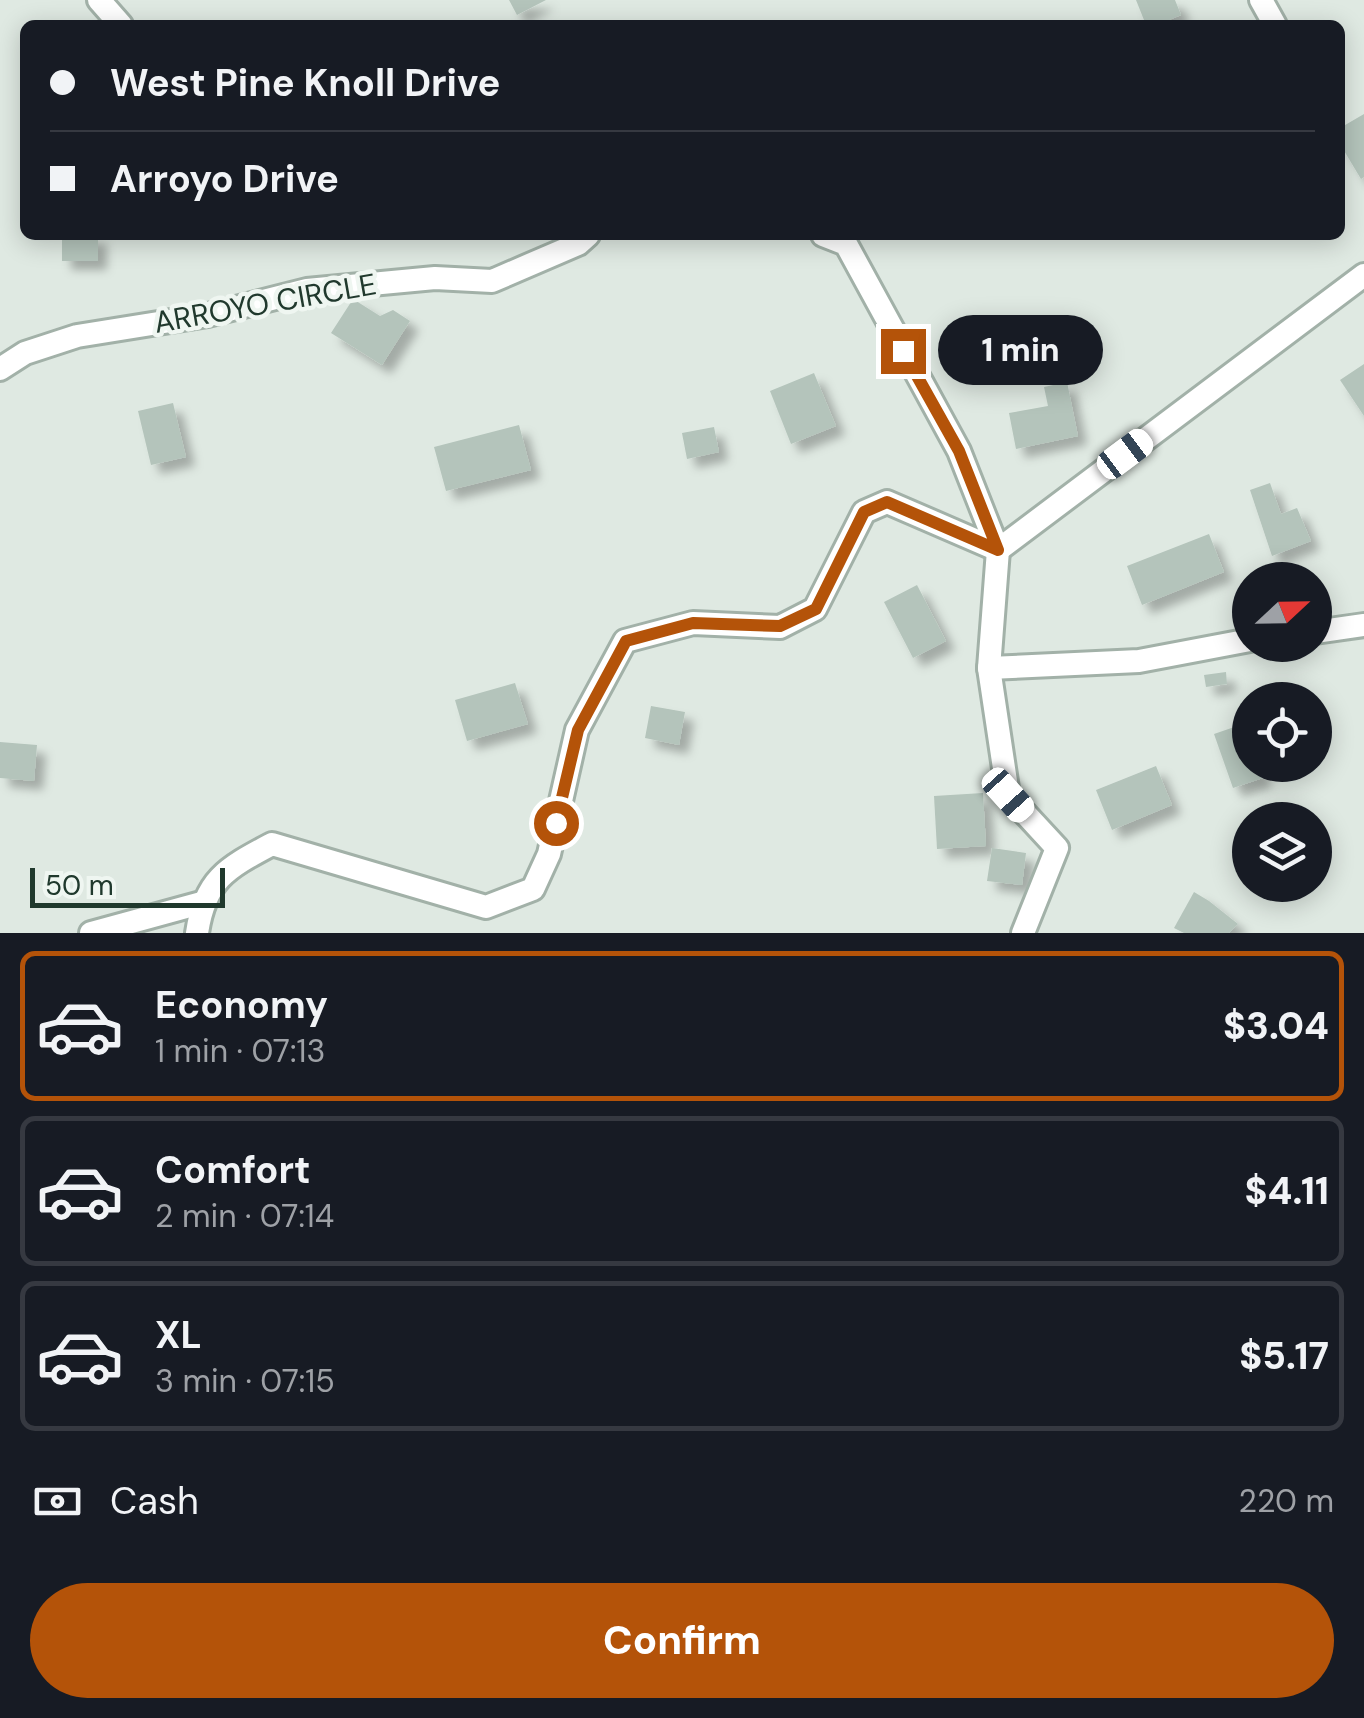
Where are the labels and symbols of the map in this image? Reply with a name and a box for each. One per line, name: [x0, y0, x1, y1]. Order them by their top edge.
street label: ARROYO CIRCLE: [151, 264, 379, 342]
callout: 1 min: [938, 316, 1103, 386]
route end: [881, 329, 926, 374]
car: [1092, 424, 1158, 484]
north arrow: [1232, 562, 1332, 662]
car: [977, 763, 1039, 827]
route start: [534, 801, 579, 846]
scale bar: [30, 863, 225, 908]

